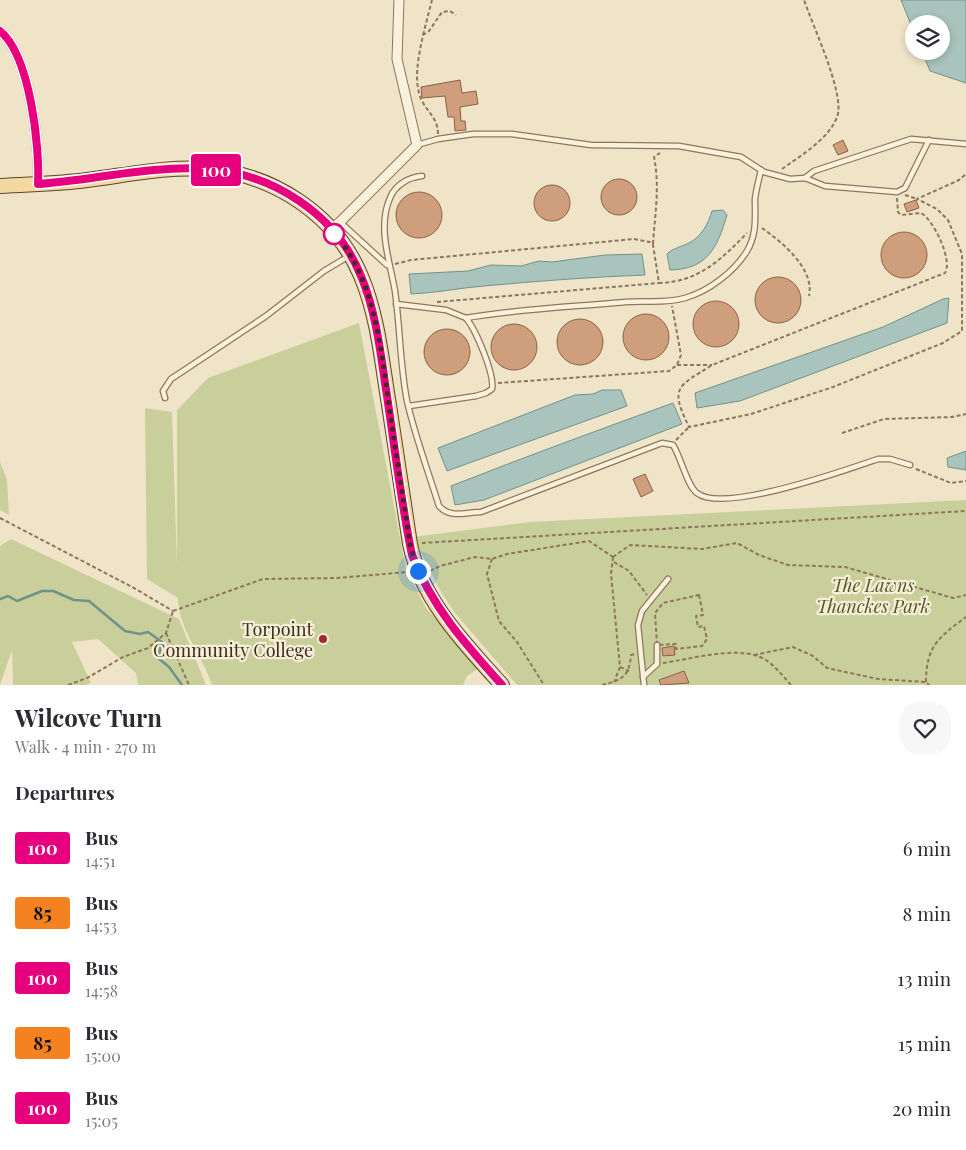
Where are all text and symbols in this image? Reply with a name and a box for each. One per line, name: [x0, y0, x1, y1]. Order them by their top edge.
map controls: [905, 15, 950, 60]
button: layers: [905, 15, 950, 60]
line badge: 100: [187, 154, 245, 186]
text: 100: [201, 158, 231, 182]
unlabelled marker: [323, 223, 345, 245]
your location: [406, 559, 431, 584]
park label: The Lawns Thanckes Park: [816, 573, 930, 618]
place label: Torpoint Community College: [153, 617, 314, 662]
marker: Torpoint Community College: [317, 633, 329, 645]
text: Wilcove Turn: [15, 701, 162, 733]
button: heart: [899, 702, 951, 754]
text: Walk · 4 min · 270 m: [15, 736, 156, 757]
text: Departures: [15, 779, 115, 805]
text: Bus: [85, 824, 118, 850]
text: 6 min: [903, 835, 951, 861]
text: 100: [27, 836, 58, 860]
text: 14:51: [85, 850, 116, 871]
text: Bus: [85, 889, 118, 915]
text: 8 min: [903, 900, 951, 926]
text: 85: [33, 901, 52, 925]
text: 14:53: [85, 915, 117, 936]
text: Bus: [85, 954, 118, 980]
text: 13 min: [897, 965, 951, 991]
text: 100: [27, 966, 58, 990]
text: 14:58: [85, 980, 118, 1001]
text: Bus: [85, 1019, 118, 1045]
text: 15 min: [898, 1030, 951, 1056]
text: 85: [33, 1031, 52, 1055]
text: 15:00: [85, 1045, 121, 1066]
text: Bus: [85, 1084, 118, 1110]
text: 20 min: [892, 1095, 951, 1121]
text: 100: [27, 1096, 58, 1120]
text: 15:05: [85, 1110, 118, 1131]

